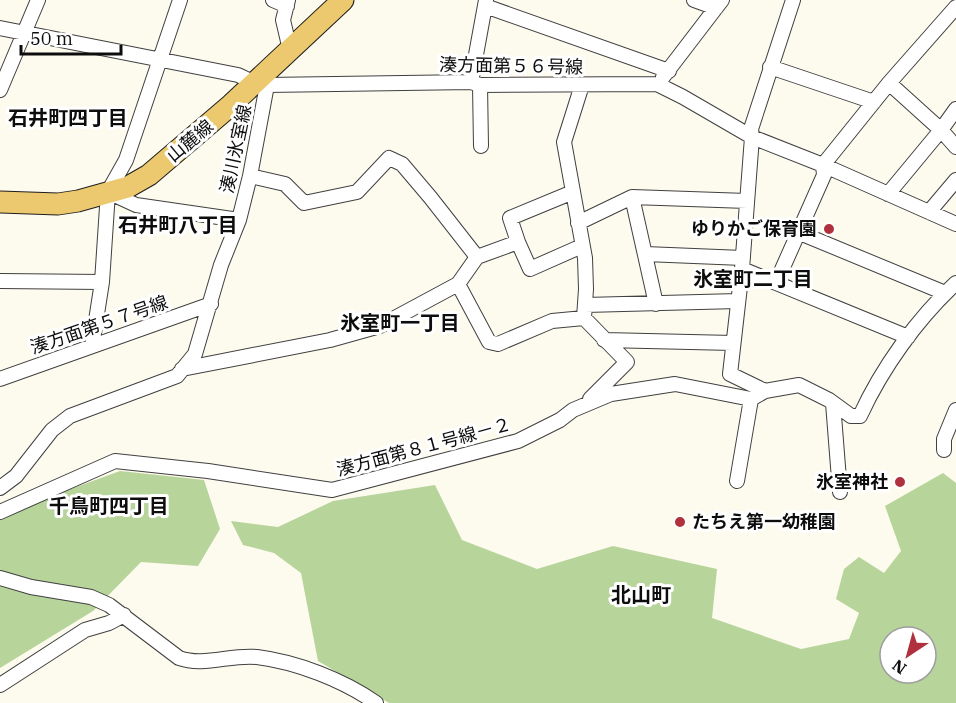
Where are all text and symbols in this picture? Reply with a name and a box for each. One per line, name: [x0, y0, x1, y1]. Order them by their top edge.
scale bar: [21, 18, 122, 56]
text: 50 m: [30, 27, 73, 50]
street label: 湊方面第５６号線: [439, 53, 583, 78]
street label: 湊川氷室線: [215, 102, 256, 195]
district label: 石井町四丁目: [8, 104, 128, 131]
street label: 山麓線: [162, 114, 218, 167]
district label: 石井町八丁目: [118, 211, 238, 238]
place label: ゆりかご保育園: [691, 217, 817, 240]
marker: ゆりかご保育園: [822, 222, 836, 236]
district label: 氷室町二丁目: [693, 265, 813, 292]
street label: 湊方面第５７号線: [27, 290, 171, 359]
district label: 氷室町一丁目: [340, 309, 460, 336]
street label: 湊方面第８１号線－２: [334, 412, 514, 481]
place label: 氷室神社: [816, 470, 888, 493]
marker: 氷室神社: [893, 475, 907, 489]
district label: 千鳥町四丁目: [49, 492, 169, 519]
place label: たちえ第一幼稚園: [692, 510, 836, 533]
marker: たちえ第一幼稚園: [673, 515, 687, 529]
district label: 北山町: [611, 581, 671, 608]
north arrow: [878, 625, 938, 685]
text: N: [888, 655, 910, 679]

